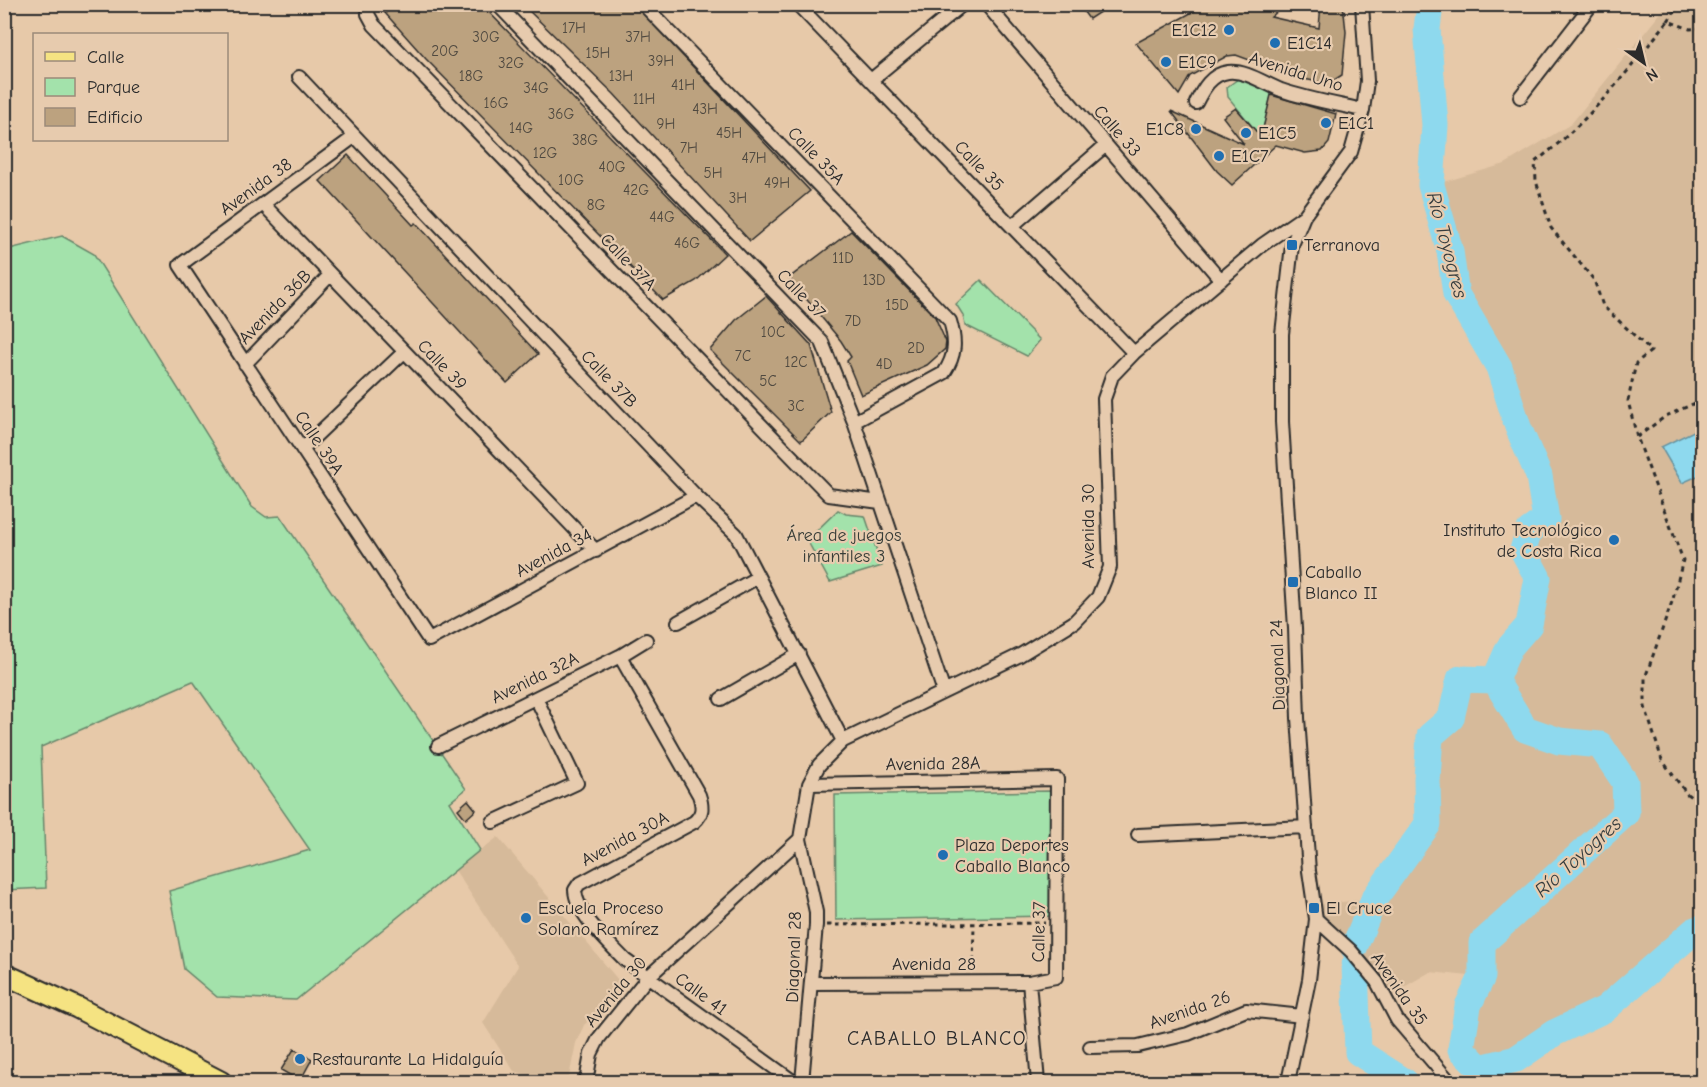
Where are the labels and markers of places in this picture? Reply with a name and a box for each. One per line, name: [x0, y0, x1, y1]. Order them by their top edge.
place label: E1C12: [1171, 20, 1217, 41]
marker: E1C12: [1222, 23, 1236, 37]
place label: E1C14: [1287, 33, 1332, 54]
marker: E1C14: [1268, 36, 1282, 50]
place label: E1C9: [1178, 52, 1217, 73]
marker: E1C9: [1159, 55, 1173, 69]
place label: E1C1: [1338, 113, 1374, 134]
marker: E1C1: [1319, 116, 1333, 130]
place label: E1C8: [1146, 119, 1184, 140]
marker: E1C8: [1189, 122, 1203, 136]
place label: E1C5: [1258, 123, 1297, 144]
marker: E1C5: [1239, 126, 1253, 140]
place label: E1C7: [1231, 146, 1269, 167]
marker: E1C7: [1212, 149, 1226, 163]
place label: Terranova: [1304, 235, 1380, 256]
marker: Terranova: [1285, 238, 1299, 252]
place label: Instituto Tecnológico de Costa Rica: [1443, 520, 1602, 562]
marker: Instituto Tecnológico de Costa Rica: [1607, 533, 1621, 547]
place label: Caballo Blanco II: [1305, 562, 1378, 604]
marker: Caballo Blanco II: [1286, 575, 1300, 589]
place label: Plaza Deportes Caballo Blanco: [955, 835, 1070, 877]
marker: Plaza Deportes Caballo Blanco: [936, 848, 950, 862]
place label: Escuela Proceso Solano Ramírez: [538, 898, 664, 940]
place label: El Cruce: [1326, 898, 1392, 919]
marker: El Cruce: [1307, 901, 1321, 915]
marker: Escuela Proceso Solano Ramírez: [519, 911, 533, 925]
place label: Restaurante La Hidalguía: [312, 1049, 504, 1070]
marker: Restaurante La Hidalguía: [293, 1052, 307, 1066]

